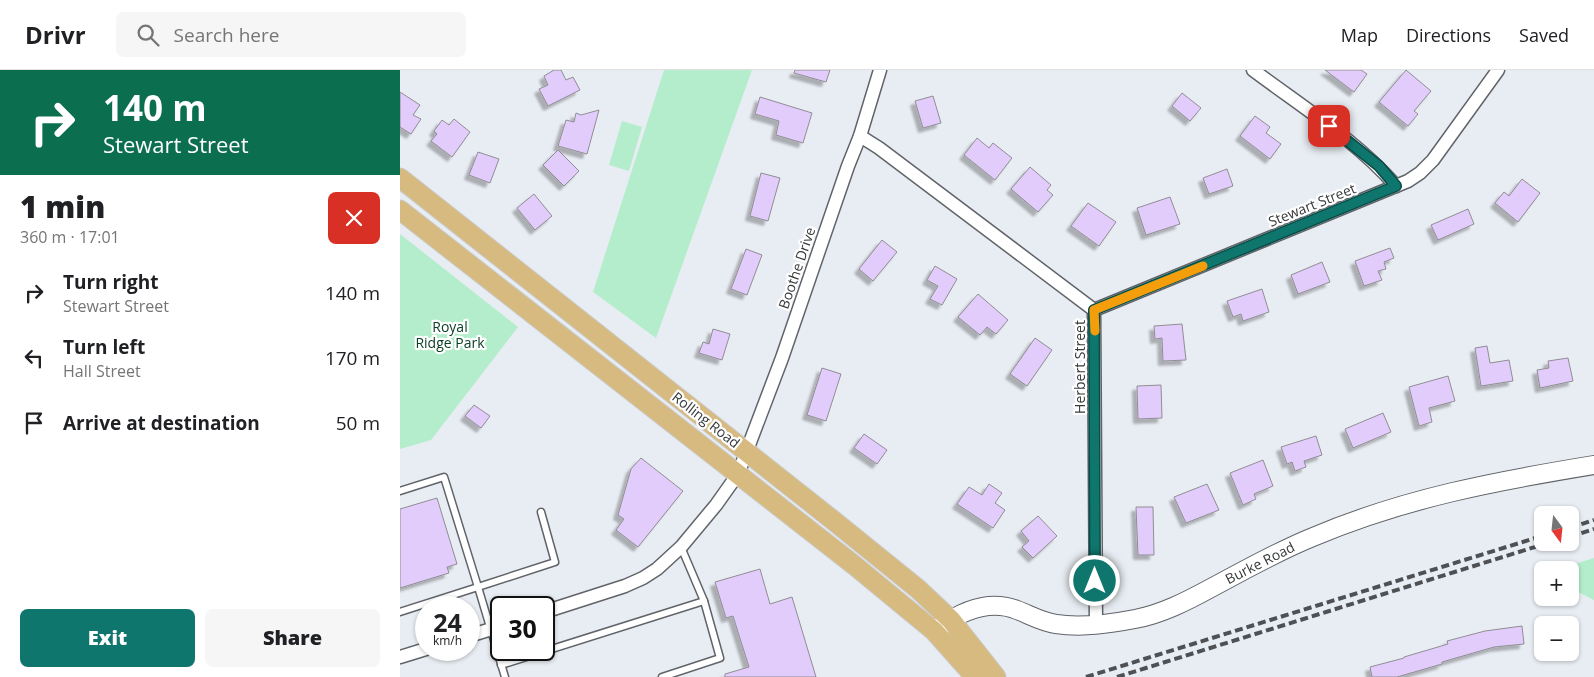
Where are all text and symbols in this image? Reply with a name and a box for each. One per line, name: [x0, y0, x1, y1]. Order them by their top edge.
search box: [116, 12, 466, 57]
text: Drivr: [25, 18, 86, 51]
icon: search: [134, 21, 162, 49]
text: Search here: [174, 22, 279, 48]
text: Map: [1341, 23, 1378, 47]
text: Directions: [1406, 23, 1491, 47]
text: Saved: [1519, 23, 1569, 47]
text: 140 m: [103, 84, 207, 131]
icon: right: [20, 90, 85, 155]
pin: [1308, 105, 1350, 147]
icon: arrive: [1315, 112, 1343, 140]
text: Stewart Street: [103, 129, 249, 159]
street label: Stewart Street: [1265, 178, 1358, 231]
text: 1 min: [20, 186, 105, 227]
button: close: [328, 192, 380, 244]
street label: Boothe Drive: [774, 224, 819, 311]
text: 360 m · 17:01: [20, 226, 120, 248]
text: Turn right: [63, 269, 158, 295]
icon: right: [20, 279, 48, 307]
text: 140 m: [325, 280, 380, 306]
text: Stewart Street: [63, 295, 169, 317]
park label: Royal Ridge Park: [415, 317, 485, 352]
street label: Herbert Street: [1070, 320, 1089, 414]
text: Turn left: [63, 334, 145, 360]
icon: left: [20, 344, 48, 372]
text: 170 m: [325, 345, 380, 371]
text: Hall Street: [63, 360, 141, 382]
street label: Rolling Road: [669, 387, 744, 452]
icon: arrive: [20, 409, 48, 437]
text: Arrive at destination: [63, 410, 260, 436]
text: 50 m: [336, 410, 380, 436]
north arrow: [1534, 506, 1579, 551]
map controls: [1534, 506, 1579, 661]
street label: Burke Road: [1222, 537, 1298, 588]
position arrow: [1068, 554, 1120, 606]
button: +: [1534, 561, 1579, 606]
speed limit sign: 30: [490, 596, 555, 661]
text: 24: [433, 605, 462, 639]
button: Exit: [20, 609, 195, 667]
button: Share: [205, 609, 380, 667]
button: −: [1534, 616, 1579, 661]
text: km/h: [433, 632, 462, 649]

